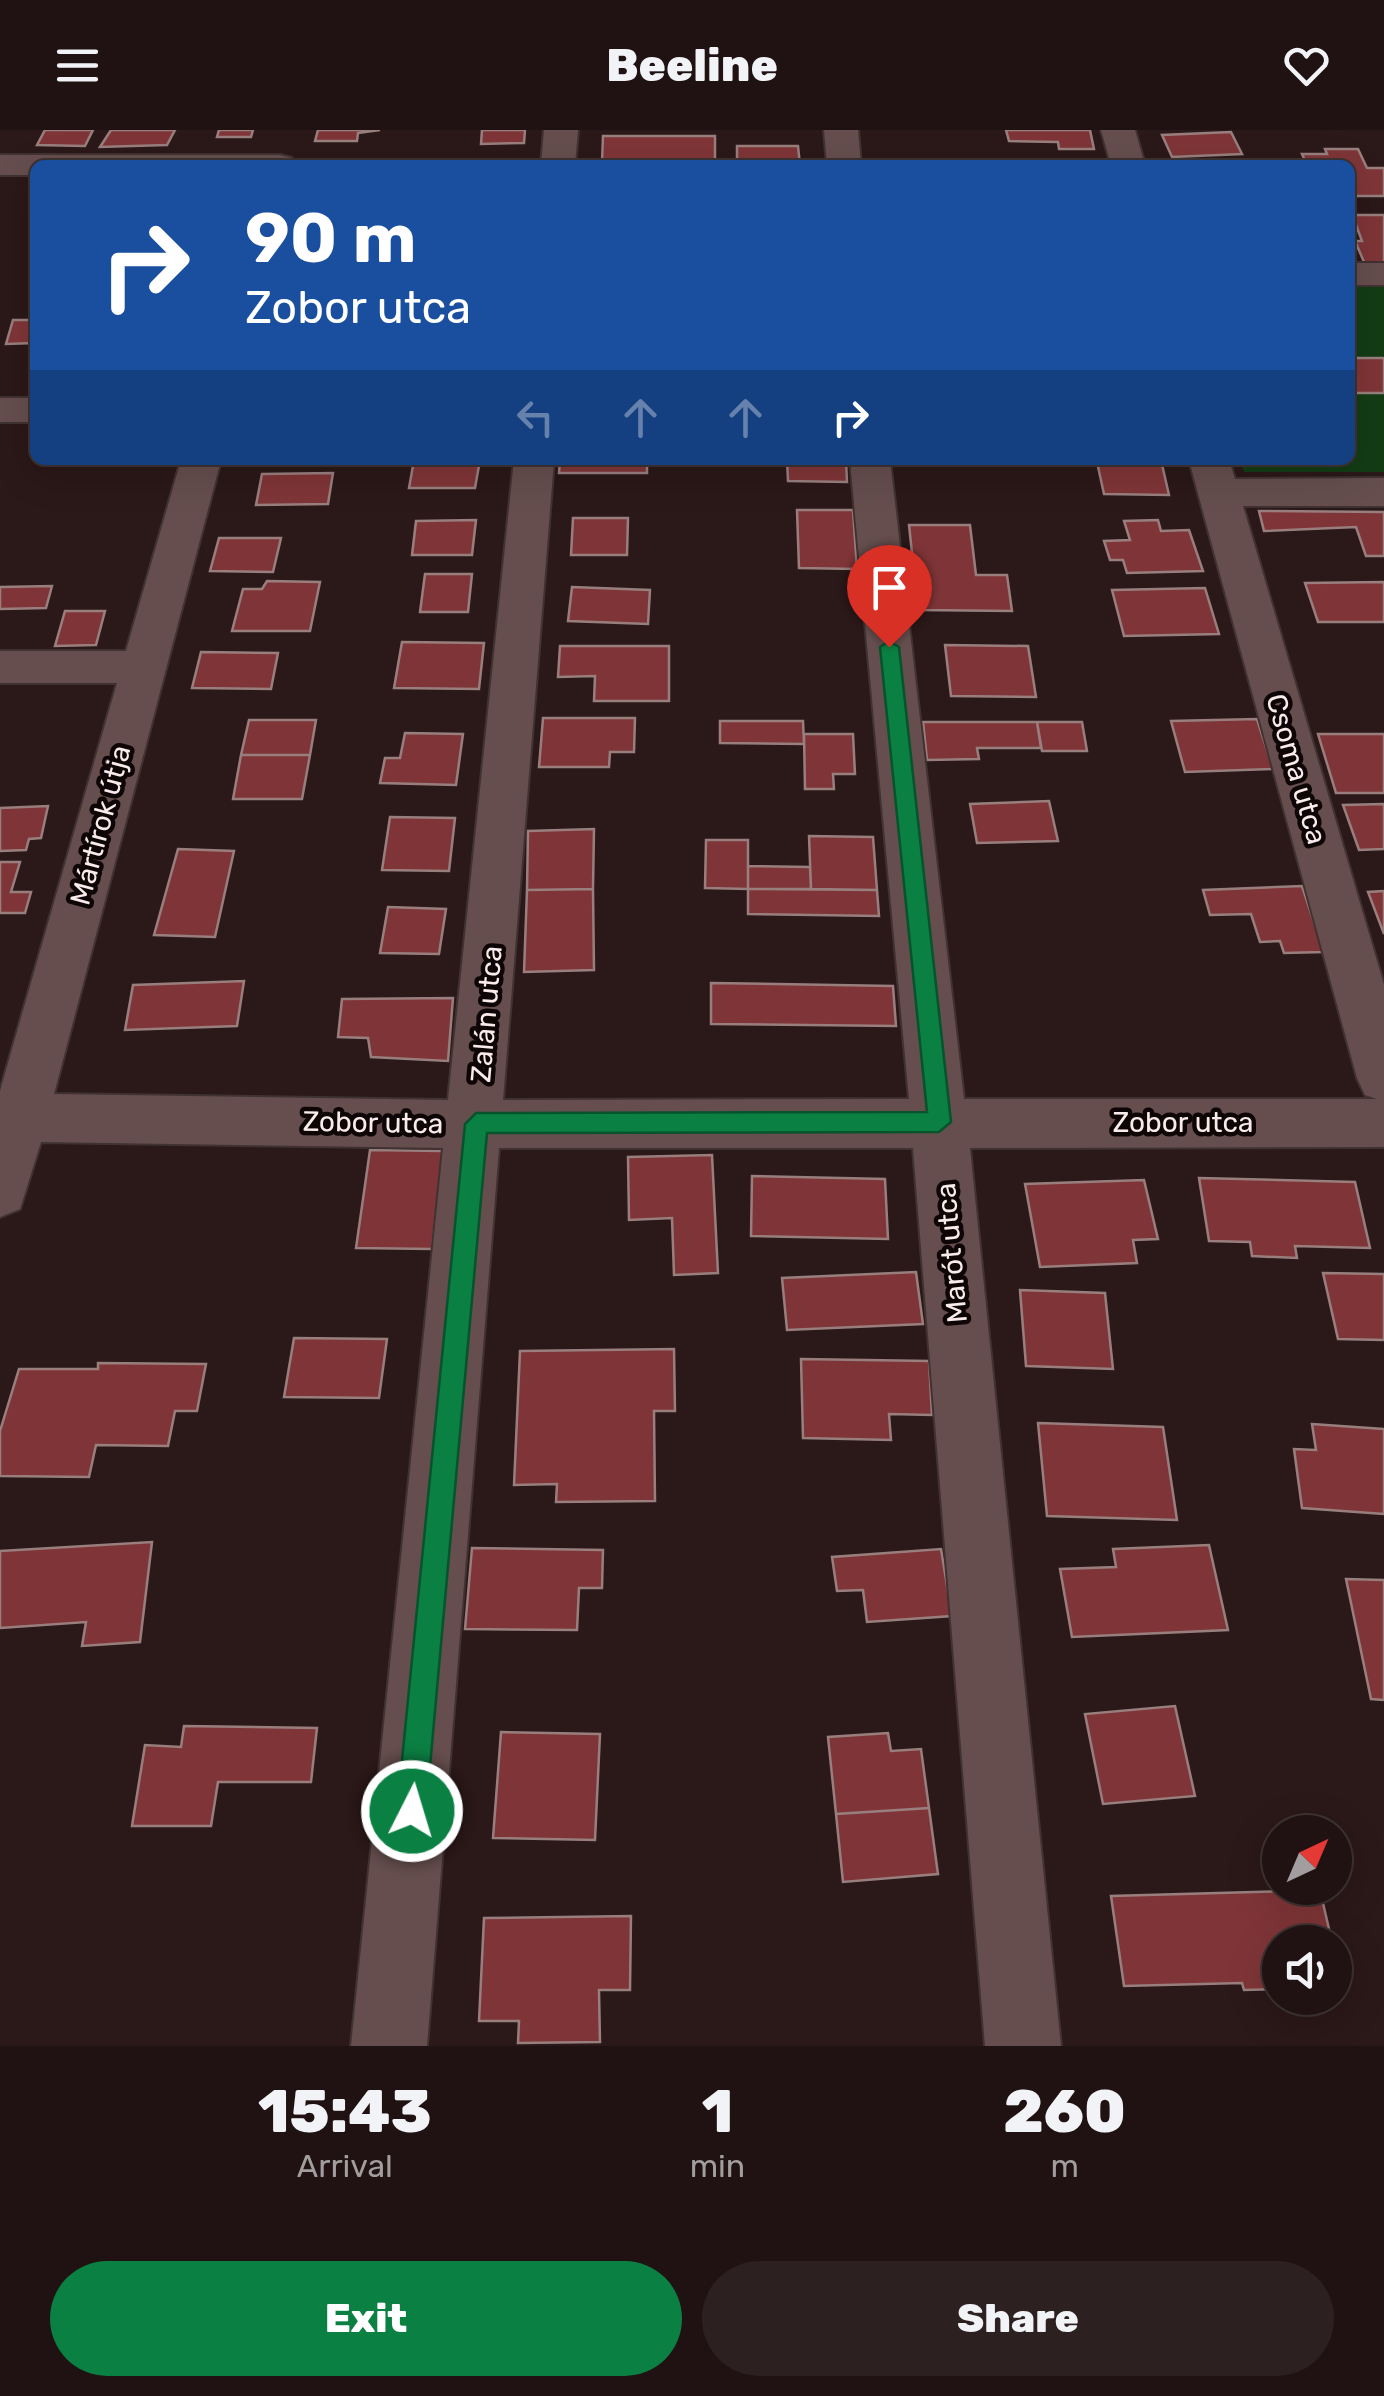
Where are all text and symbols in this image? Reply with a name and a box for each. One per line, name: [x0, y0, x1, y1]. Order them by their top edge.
icon: menu: [50, 38, 105, 93]
icon: heart: [1279, 38, 1334, 93]
text: Beeline: [606, 39, 778, 92]
text: 90 m: [245, 197, 417, 280]
icon: right: [80, 200, 210, 330]
text: Zobor utca: [245, 281, 471, 334]
icon: left: [508, 390, 563, 445]
icon: ahead: [613, 390, 668, 445]
icon: ahead: [718, 390, 773, 445]
icon: right: [823, 390, 878, 445]
pin: [847, 545, 932, 648]
icon: arrive: [862, 560, 917, 615]
street label: Csoma utca: [1259, 690, 1334, 848]
street label: Mártírok útja: [63, 742, 138, 909]
street label: Zalán utca: [464, 944, 509, 1084]
street label: Zobor utca: [302, 1105, 444, 1140]
street label: Zobor utca: [1113, 1106, 1253, 1139]
street label: Marót utca: [929, 1182, 974, 1324]
position arrow: [360, 1759, 464, 1863]
north arrow: [1262, 1815, 1352, 1905]
map controls: [1262, 1815, 1352, 2015]
button: sound: [1262, 1925, 1352, 2015]
text: 15:43: [258, 2076, 432, 2147]
text: 1: [702, 2076, 733, 2147]
text: 260: [1003, 2076, 1126, 2147]
text: Arrival: [297, 2147, 393, 2185]
text: min: [690, 2147, 745, 2185]
text: m: [1050, 2147, 1079, 2185]
button: Exit: [50, 2261, 682, 2376]
button: Share: [702, 2261, 1334, 2376]

